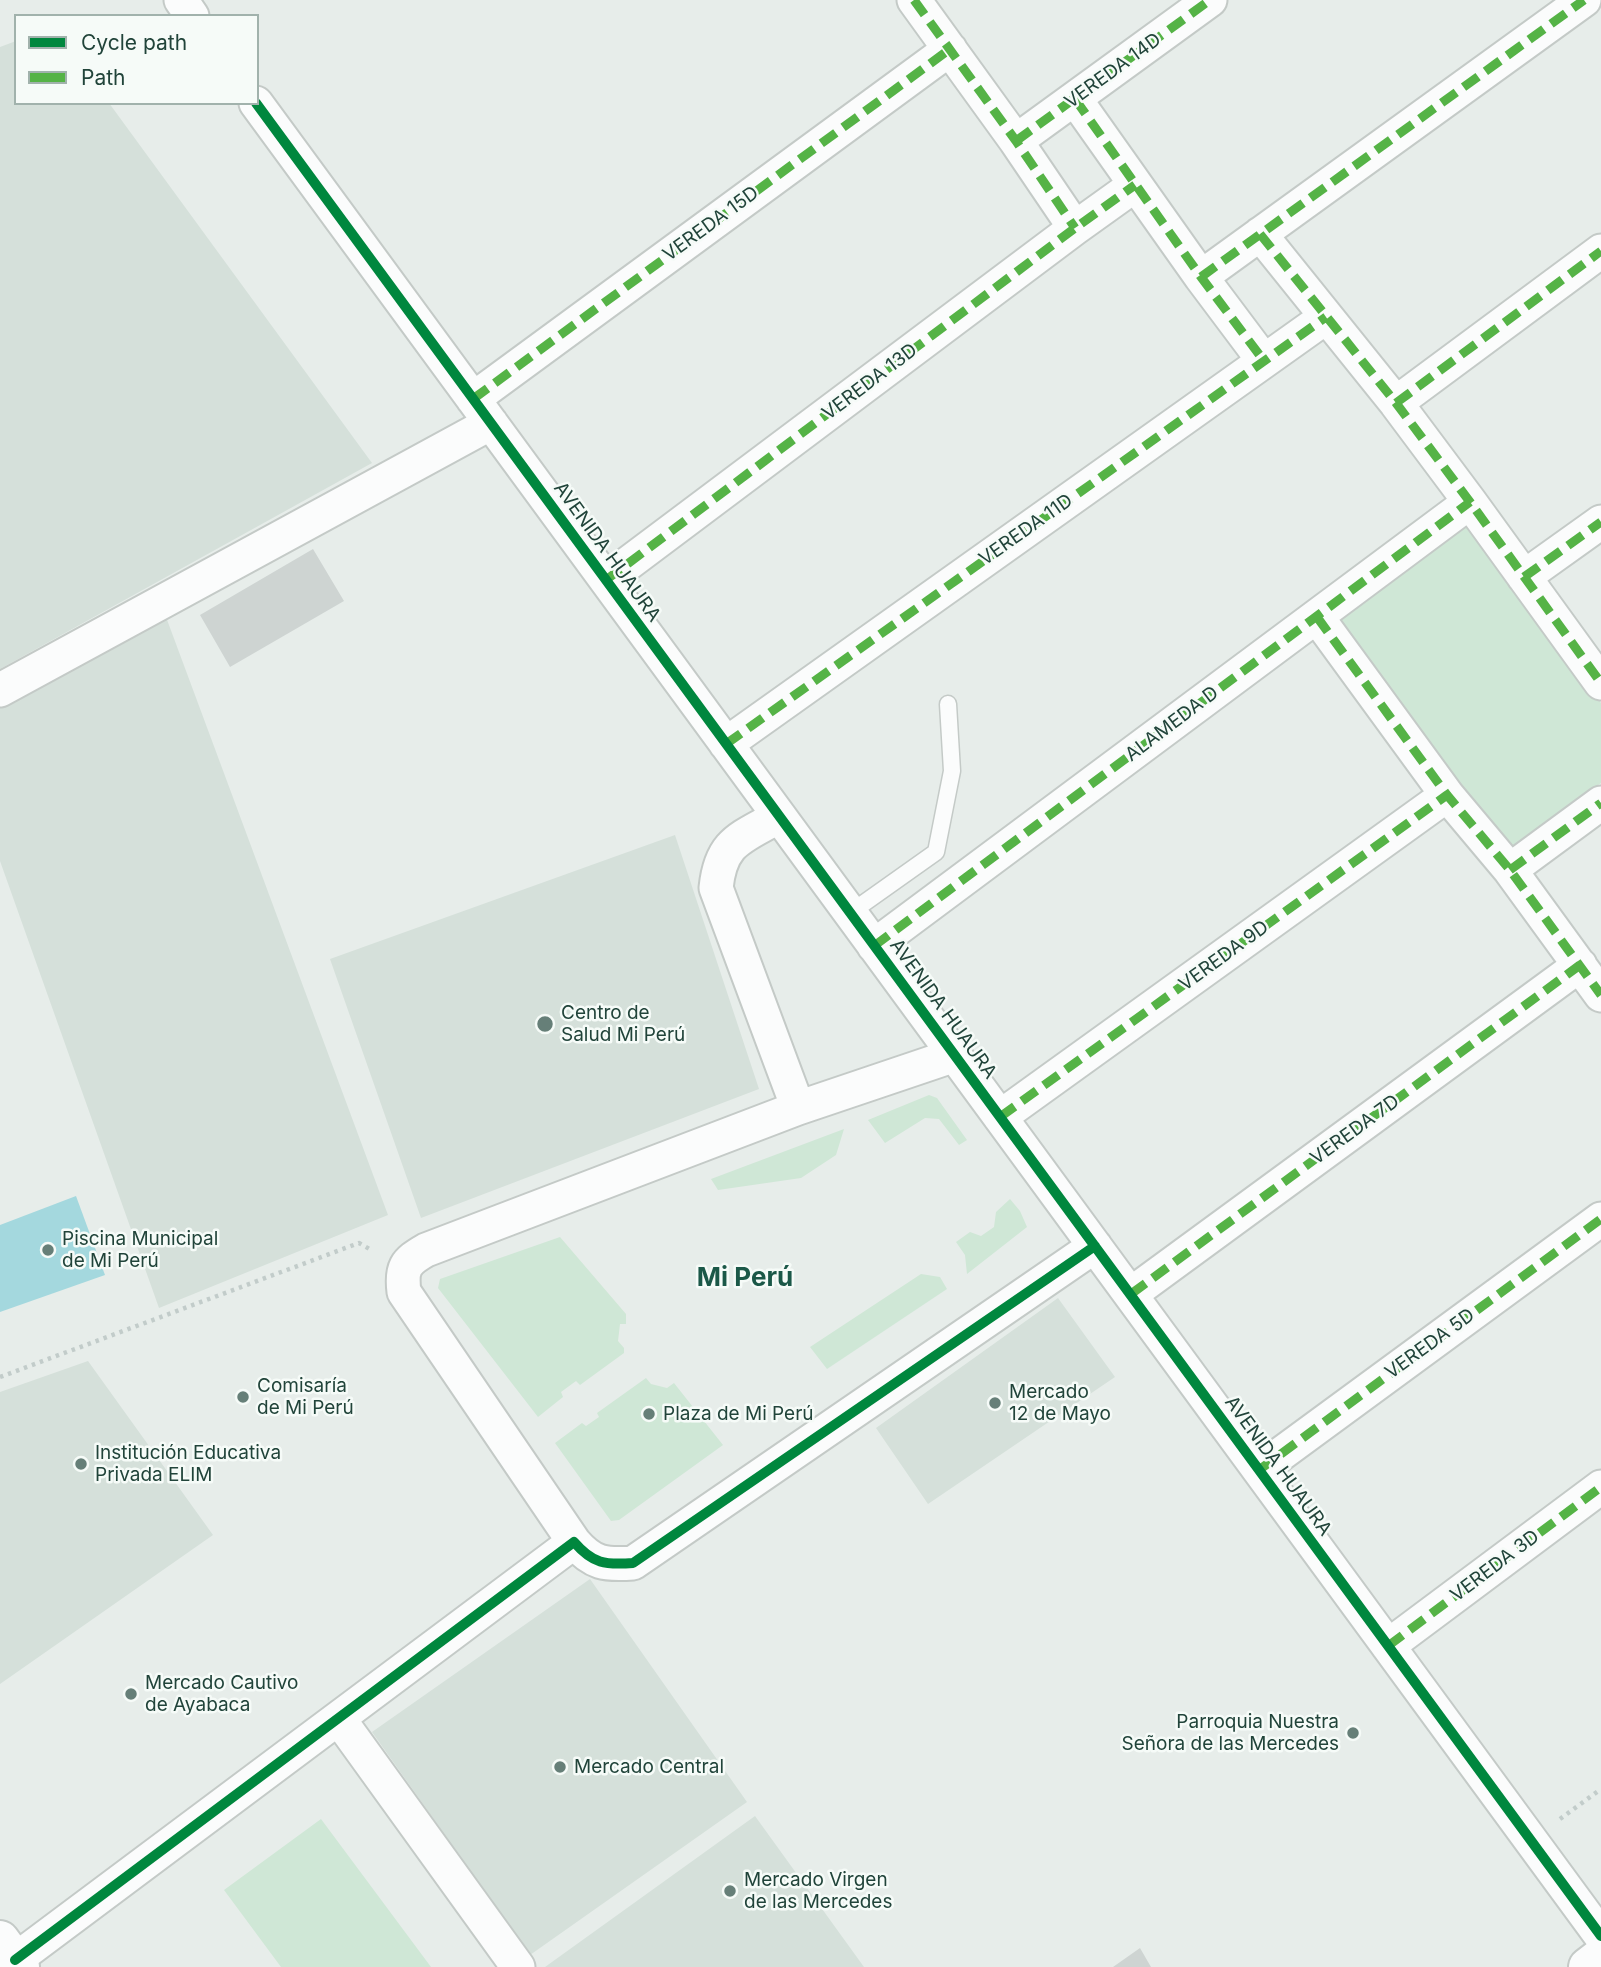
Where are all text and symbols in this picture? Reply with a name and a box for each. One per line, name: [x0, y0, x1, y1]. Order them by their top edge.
legend: [14, 14, 259, 105]
street label: VEREDA 14D: [1060, 28, 1166, 114]
text: Cycle path: [81, 30, 187, 55]
text: Path: [81, 65, 126, 90]
street label: VEREDA 15D: [659, 182, 763, 266]
street label: VEREDA 13D: [818, 339, 922, 425]
street label: AVENIDA HUAURA: [549, 478, 665, 626]
street label: VEREDA 11D: [975, 489, 1077, 571]
street label: ALAMEDA D: [1121, 682, 1223, 766]
street label: VEREDA 9D: [1175, 916, 1273, 996]
street label: AVENIDA HUAURA: [885, 935, 1001, 1083]
place label: Centro de Salud Mi Perú: [561, 1002, 685, 1046]
marker: Centro de Salud Mi Perú: [535, 1014, 555, 1034]
street label: VEREDA 7D: [1306, 1090, 1404, 1170]
place label: Piscina Municipal de Mi Perú: [62, 1228, 218, 1272]
marker: Piscina Municipal de Mi Perú: [40, 1242, 56, 1258]
district label: Mi Perú: [697, 1262, 793, 1294]
street label: VEREDA 5D: [1381, 1304, 1479, 1384]
place label: Comisaría de Mi Perú: [257, 1375, 354, 1419]
place label: Mercado 12 de Mayo: [1009, 1381, 1111, 1425]
marker: Comisaría de Mi Perú: [235, 1389, 251, 1405]
street label: AVENIDA HUAURA: [1220, 1392, 1336, 1540]
marker: Mercado 12 de Mayo: [987, 1395, 1003, 1411]
place label: Plaza de Mi Perú: [663, 1403, 814, 1425]
marker: Plaza de Mi Perú: [641, 1406, 657, 1422]
place label: Institución Educativa Privada ELIM: [95, 1442, 281, 1486]
marker: Institución Educativa Privada ELIM: [73, 1456, 89, 1472]
street label: VEREDA 3D: [1446, 1525, 1544, 1607]
place label: Mercado Cautivo de Ayabaca: [145, 1672, 298, 1716]
marker: Mercado Cautivo de Ayabaca: [123, 1686, 139, 1702]
place label: Parroquia Nuestra Señora de las Mercedes: [1122, 1711, 1339, 1755]
marker: Parroquia Nuestra Señora de las Mercedes: [1345, 1725, 1361, 1741]
place label: Mercado Central: [574, 1756, 724, 1778]
marker: Mercado Central: [552, 1759, 568, 1775]
place label: Mercado Virgen de las Mercedes: [744, 1869, 892, 1913]
marker: Mercado Virgen de las Mercedes: [722, 1883, 738, 1899]

